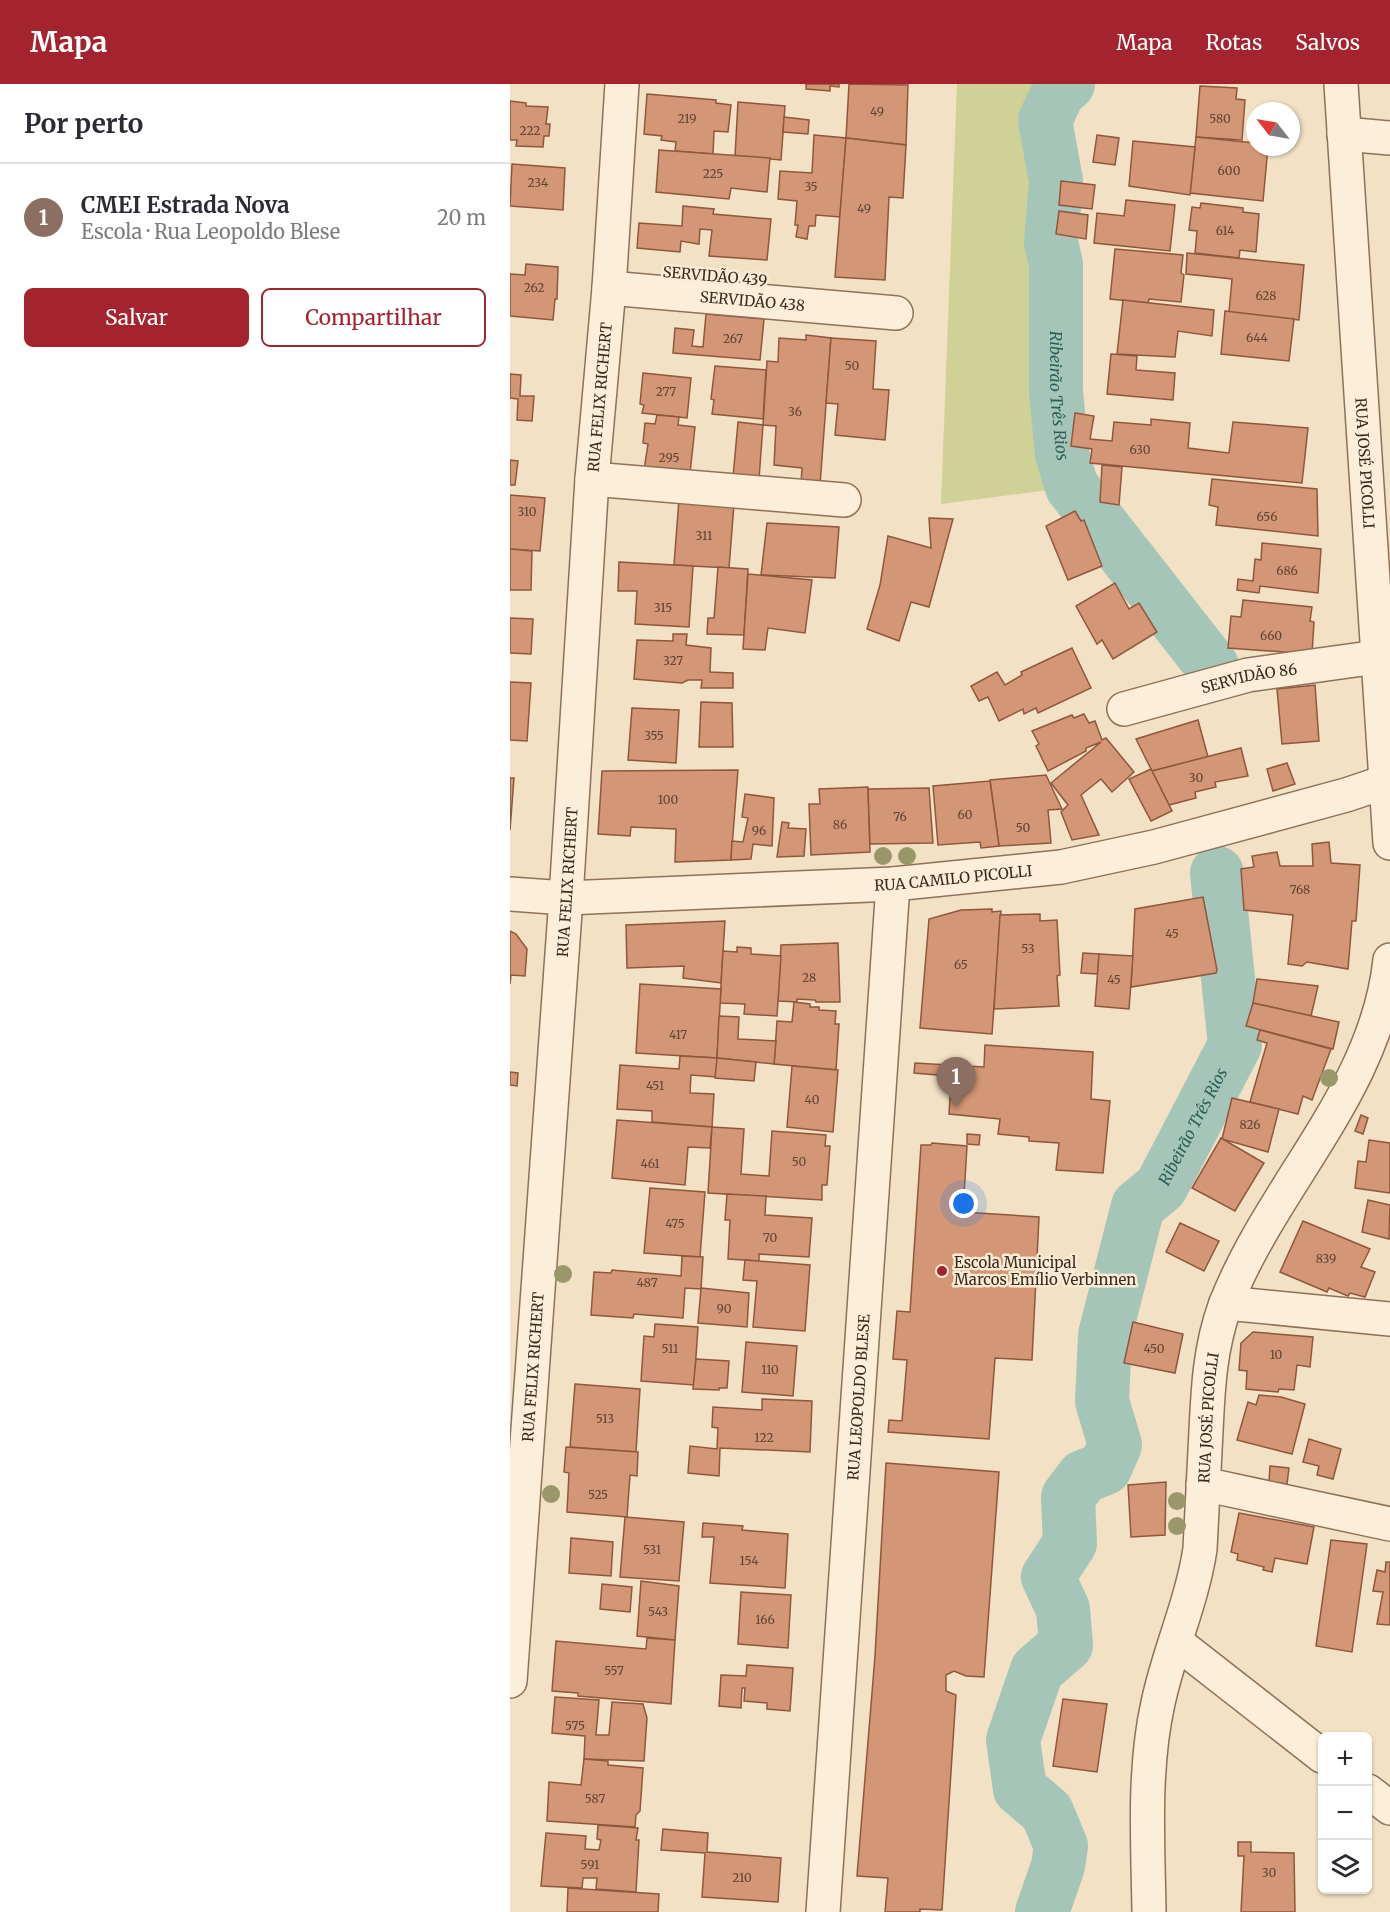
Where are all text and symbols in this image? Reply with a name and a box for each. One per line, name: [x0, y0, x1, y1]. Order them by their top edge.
text: Mapa: [30, 24, 107, 60]
text: Mapa: [1116, 29, 1173, 56]
text: Rotas: [1206, 29, 1262, 56]
text: Salvos: [1295, 29, 1360, 56]
north arrow: [1246, 102, 1300, 156]
house number: 49: [870, 104, 884, 119]
text: Por perto: [24, 107, 143, 140]
house number: 219: [678, 111, 696, 126]
house number: 580: [1209, 111, 1231, 126]
house number: 222: [520, 123, 540, 138]
house number: 600: [1218, 163, 1241, 178]
house number: 225: [703, 166, 723, 181]
house number: 234: [528, 175, 549, 190]
house number: 35: [804, 179, 818, 194]
text: CMEI Estrada Nova: [81, 191, 290, 219]
house number: 49: [857, 201, 871, 216]
text: 1: [39, 205, 48, 230]
text: 20 m: [437, 205, 486, 230]
text: Escola · Rua Leopoldo Blese: [81, 219, 340, 244]
house number: 614: [1216, 223, 1235, 238]
street label: SERVIDÃO 439: [662, 262, 768, 290]
house number: 262: [524, 280, 544, 295]
street label: SERVIDÃO 438: [699, 286, 806, 315]
button: Salvar: [24, 288, 249, 347]
button: Compartilhar: [261, 288, 486, 347]
house number: 628: [1256, 288, 1276, 303]
street label: RUA FELIX RICHERT: [583, 321, 615, 473]
house number: 644: [1246, 330, 1269, 345]
house number: 267: [723, 331, 743, 346]
water label: Ribeirão Três Rios: [1046, 331, 1073, 463]
house number: 50: [845, 358, 860, 373]
house number: 277: [656, 384, 676, 399]
street label: RUA JOSÉ PICOLLI: [1352, 397, 1379, 529]
house number: 36: [788, 404, 802, 419]
house number: 630: [1130, 442, 1151, 457]
house number: 295: [659, 450, 679, 465]
house number: 310: [517, 504, 537, 519]
house number: 656: [1257, 509, 1277, 524]
house number: 311: [696, 528, 713, 543]
house number: 686: [1276, 563, 1298, 578]
house number: 315: [654, 600, 672, 615]
house number: 660: [1260, 628, 1282, 643]
house number: 327: [663, 653, 683, 668]
street label: SERVIDÃO 86: [1199, 659, 1298, 697]
house number: 355: [644, 728, 664, 743]
house number: 30: [1189, 770, 1203, 785]
house number: 100: [658, 792, 678, 807]
street label: RUA FELIX RICHERT: [552, 806, 581, 958]
house number: 60: [958, 807, 973, 822]
house number: 76: [893, 809, 907, 824]
house number: 86: [833, 817, 847, 832]
house number: 50: [1016, 820, 1031, 835]
house number: 96: [752, 823, 766, 838]
street label: RUA CAMILO PICOLLI: [874, 860, 1033, 894]
house number: 768: [1290, 882, 1310, 897]
house number: 45: [1165, 926, 1179, 941]
house number: 53: [1021, 941, 1035, 956]
house number: 65: [954, 957, 968, 972]
house number: 28: [802, 970, 816, 985]
house number: 45: [1107, 972, 1121, 987]
house number: 417: [669, 1027, 687, 1042]
pin: 1: [936, 1058, 976, 1107]
water label: Ribeirão Três Rios: [1154, 1064, 1232, 1189]
house number: 451: [646, 1078, 665, 1093]
house number: 40: [805, 1092, 820, 1107]
house number: 826: [1239, 1117, 1261, 1132]
house number: 50: [792, 1154, 807, 1169]
house number: 461: [640, 1156, 660, 1171]
your location: [949, 1189, 978, 1218]
house number: 475: [665, 1216, 685, 1231]
house number: 70: [763, 1230, 777, 1245]
house number: 839: [1316, 1251, 1336, 1266]
place label: Escola Municipal Marcos Emílio Verbinnen: [954, 1253, 1136, 1289]
marker: Escola Municipal Marcos Emílio Verbinnen: [935, 1264, 949, 1278]
house number: 487: [636, 1275, 658, 1290]
street label: RUA FELIX RICHERT: [518, 1291, 547, 1442]
house number: 90: [716, 1301, 732, 1316]
street label: RUA LEOPOLDO BLESE: [843, 1313, 873, 1481]
house number: 511: [662, 1341, 679, 1356]
house number: 450: [1144, 1341, 1165, 1356]
house number: 10: [1270, 1347, 1283, 1362]
street label: RUA JOSÉ PICOLLI: [1194, 1351, 1222, 1484]
house number: 110: [761, 1362, 779, 1377]
house number: 513: [596, 1411, 614, 1426]
house number: 122: [754, 1430, 774, 1445]
house number: 525: [588, 1487, 608, 1502]
house number: 531: [643, 1542, 662, 1557]
house number: 154: [739, 1553, 759, 1568]
house number: 543: [648, 1604, 668, 1619]
house number: 166: [755, 1612, 775, 1627]
house number: 557: [604, 1663, 624, 1678]
house number: 575: [565, 1718, 585, 1733]
map controls: [1318, 1732, 1372, 1894]
button: +: [1318, 1732, 1372, 1786]
button: −: [1318, 1786, 1372, 1840]
house number: 587: [585, 1791, 605, 1806]
button: layers: [1318, 1840, 1372, 1894]
house number: 591: [581, 1857, 600, 1872]
house number: 30: [1262, 1865, 1276, 1880]
house number: 210: [732, 1870, 752, 1885]

